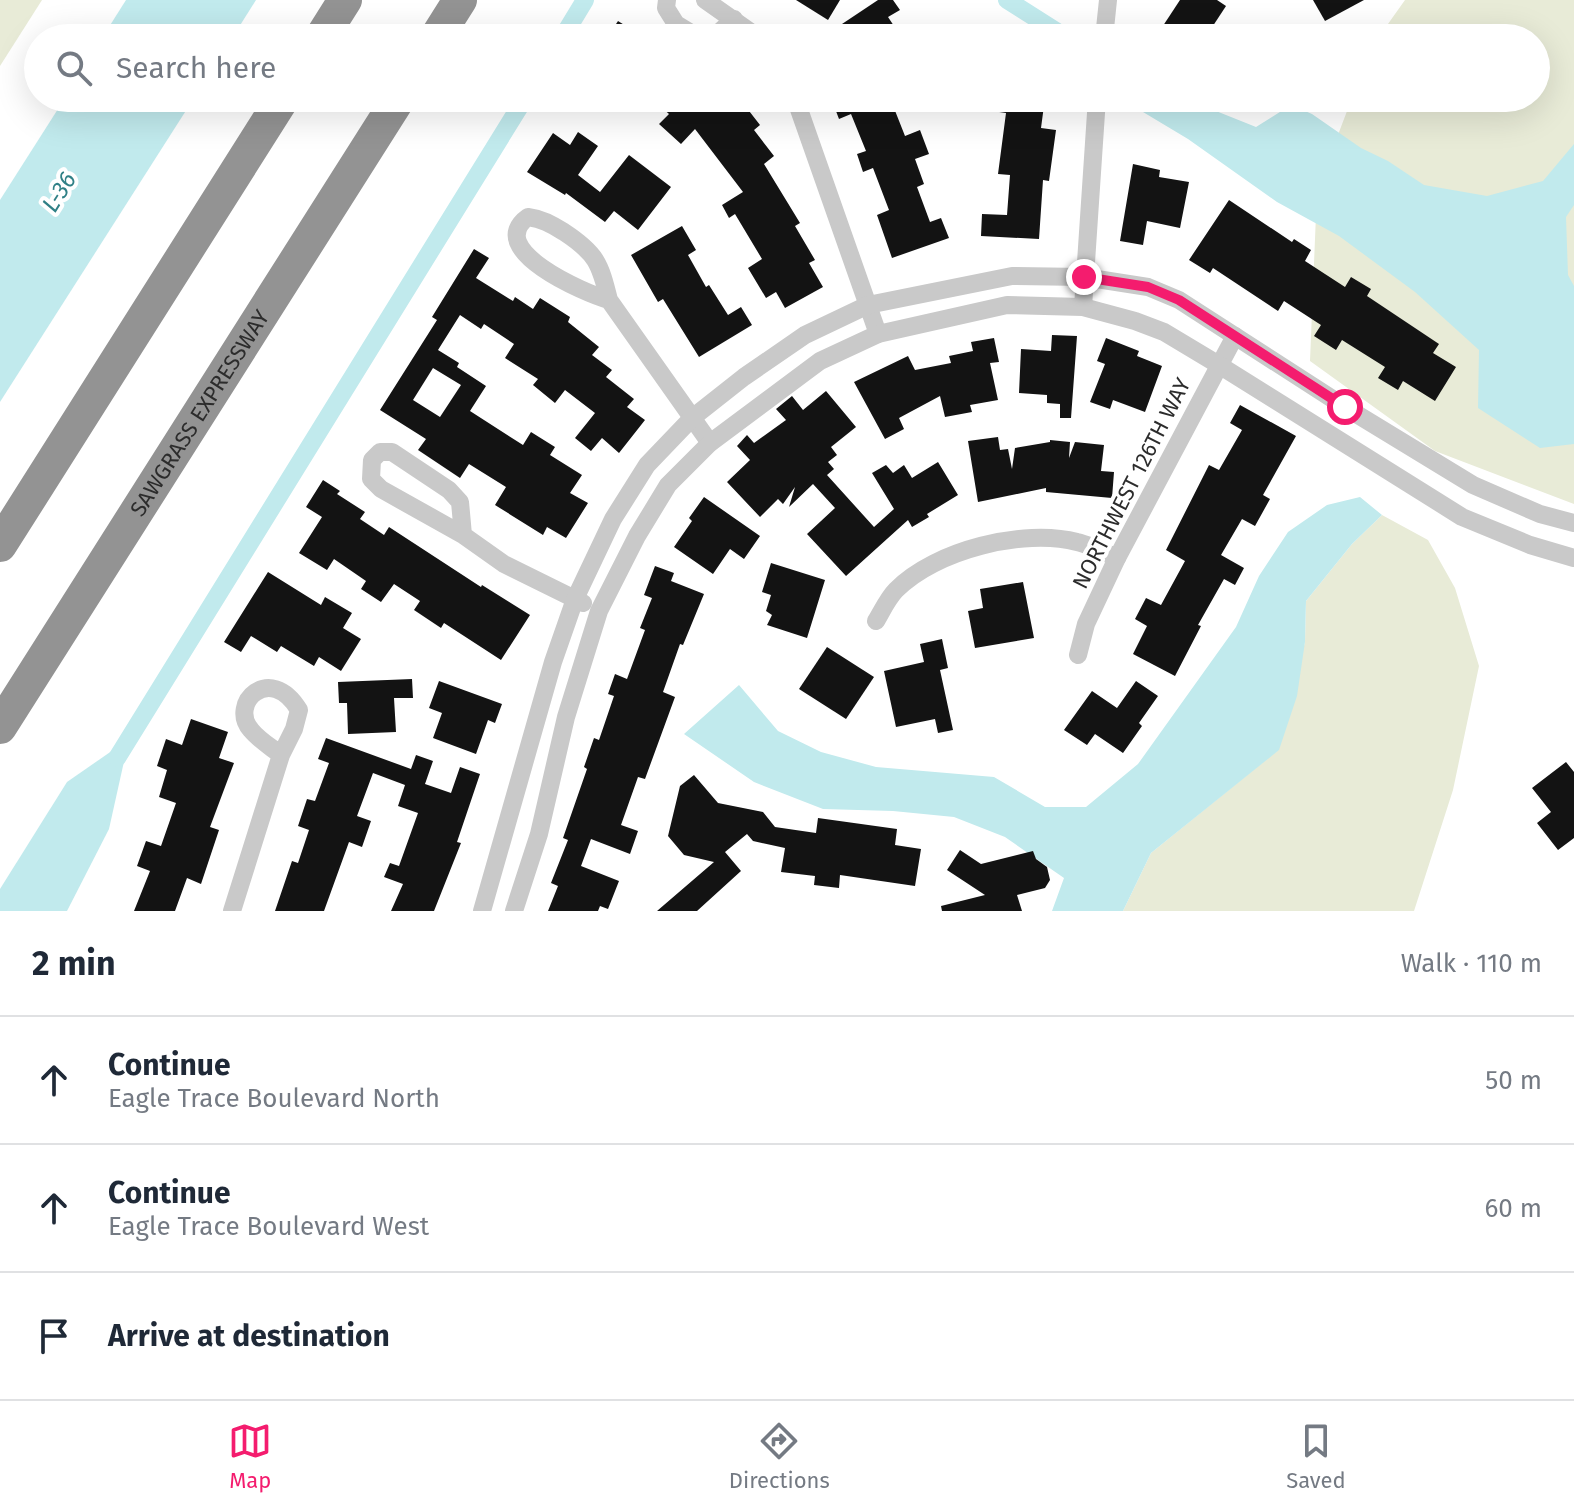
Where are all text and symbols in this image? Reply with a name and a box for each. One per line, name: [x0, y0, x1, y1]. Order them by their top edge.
search box: [24, 24, 1550, 112]
icon: search: [52, 46, 96, 90]
text: Search here: [116, 50, 276, 86]
water label: L-36: [36, 167, 82, 217]
route end: [1066, 259, 1102, 295]
street label: SAWGRASS EXPRESSWAY: [124, 305, 275, 521]
street label: NORTHWEST 126TH WAY: [1067, 373, 1196, 593]
route start: [1327, 389, 1363, 425]
text: 2 min: [32, 943, 116, 984]
text: Walk · 110 m: [1401, 948, 1542, 979]
text: Continue: [108, 1047, 231, 1083]
icon: ahead: [32, 1058, 76, 1102]
text: 50 m: [1485, 1065, 1542, 1096]
text: Eagle Trace Boulevard North: [108, 1083, 440, 1114]
text: Continue: [108, 1175, 231, 1211]
icon: ahead: [32, 1186, 76, 1230]
text: 60 m: [1484, 1193, 1542, 1224]
text: Eagle Trace Boulevard West: [108, 1211, 429, 1242]
icon: arrive: [32, 1314, 76, 1358]
text: Arrive at destination: [108, 1318, 390, 1354]
tab: Map: [228, 1419, 272, 1494]
tab: Directions: [729, 1419, 830, 1494]
tab: Saved: [1286, 1419, 1346, 1494]

